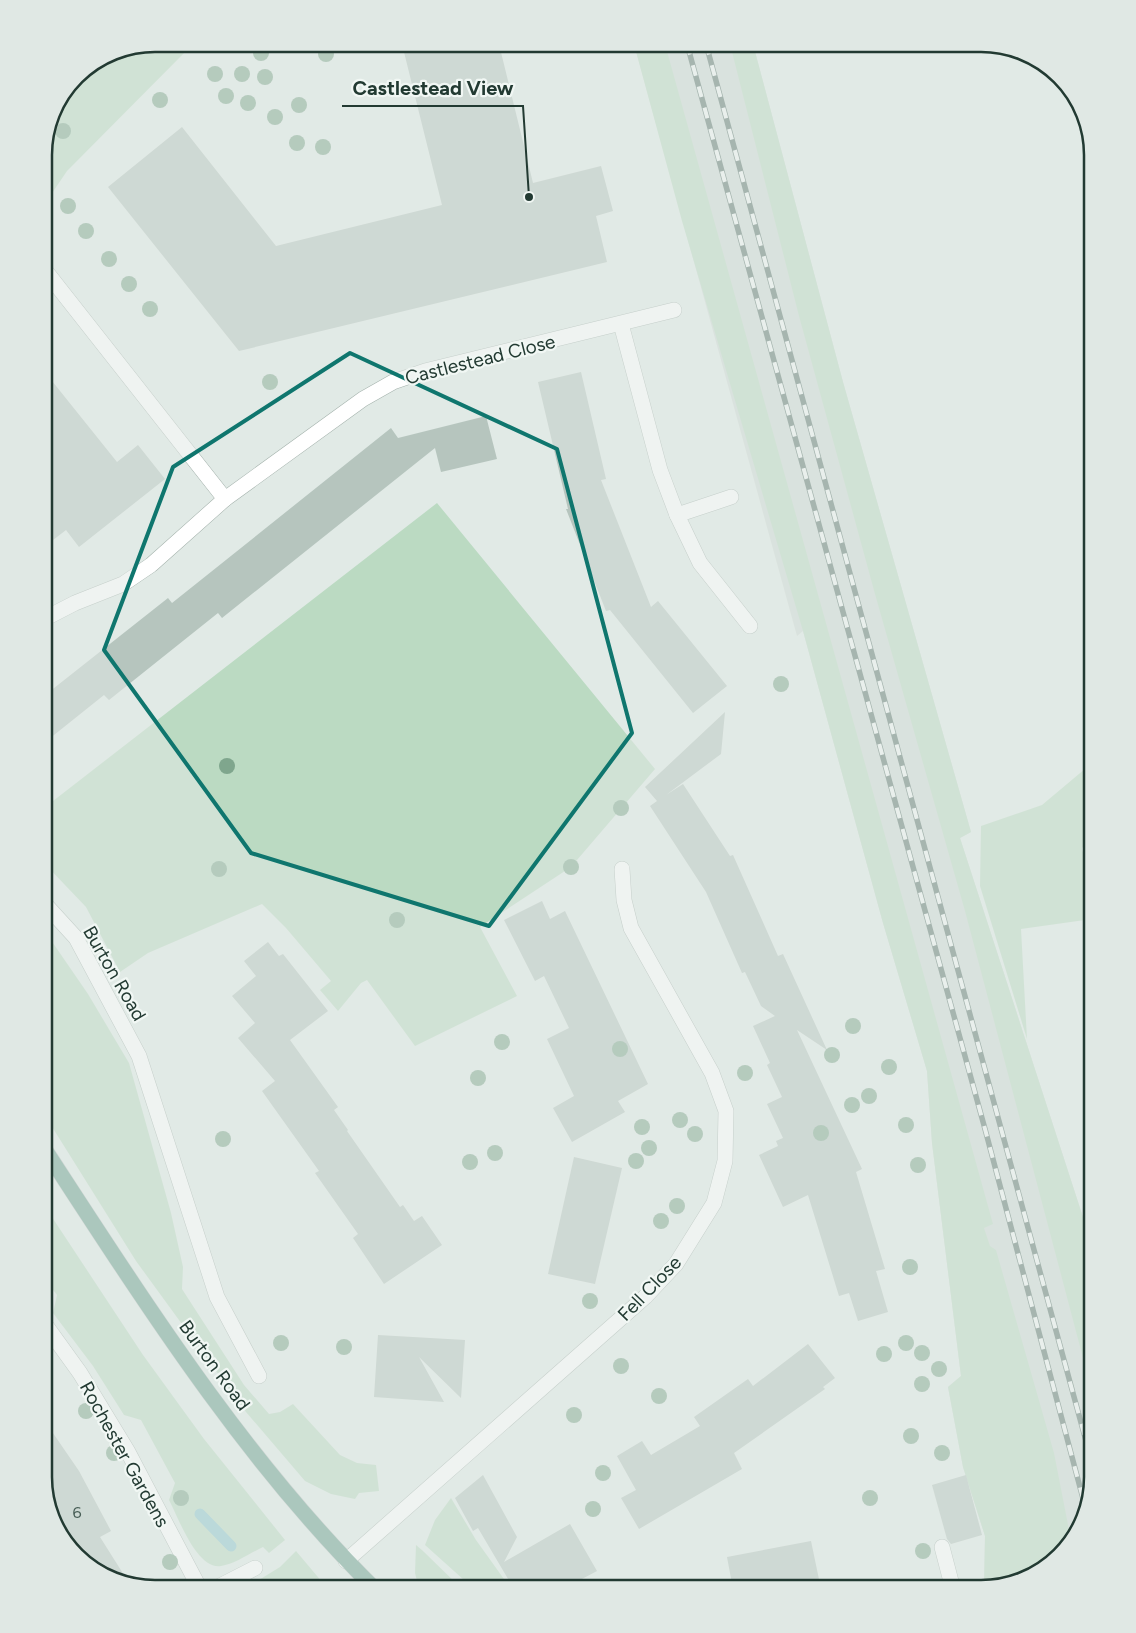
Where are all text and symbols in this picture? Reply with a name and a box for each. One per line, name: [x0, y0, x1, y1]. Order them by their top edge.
callout: Castlestead View: [342, 71, 523, 106]
text: Castlestead View: [352, 76, 514, 100]
street label: Castlestead Close: [403, 330, 558, 389]
street label: Burton Road: [78, 922, 151, 1025]
street label: Fell Close: [613, 1251, 686, 1326]
street label: Burton Road: [174, 1316, 255, 1415]
street label: Rochester Gardens: [75, 1377, 174, 1531]
house number: 6: [72, 1503, 82, 1522]

